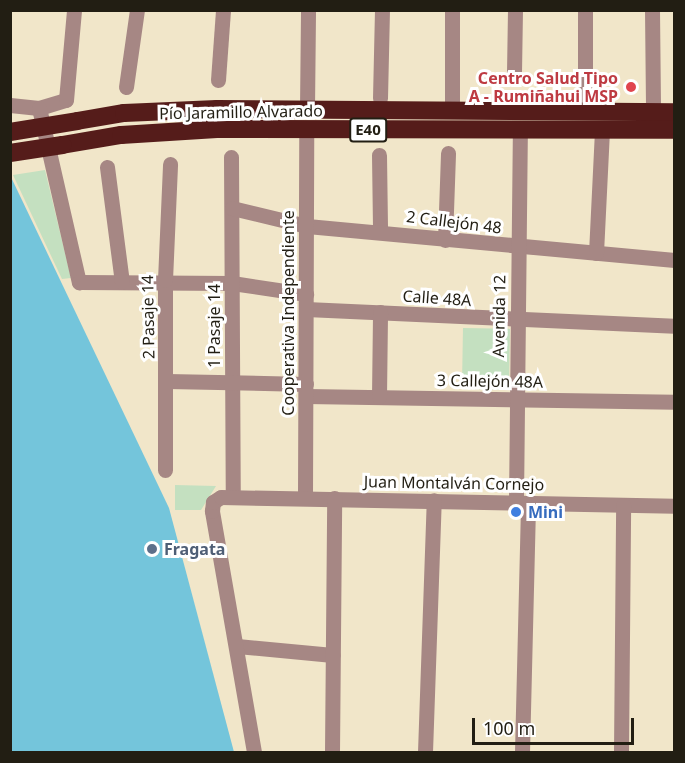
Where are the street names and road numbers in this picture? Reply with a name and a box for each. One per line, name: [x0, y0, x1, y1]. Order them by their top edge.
street label: Pío Jaramillo Alvarado: [159, 101, 323, 123]
road number: E40: [348, 118, 388, 142]
street label: 2 Callejón 48: [405, 207, 503, 237]
street label: Cooperativa Independiente: [278, 210, 298, 416]
street label: 2 Pasaje 14: [138, 275, 158, 359]
street label: Avenida 12: [489, 275, 509, 357]
street label: 1 Pasaje 14: [204, 284, 224, 368]
street label: Calle 48A: [402, 286, 472, 310]
street label: 3 Callejón 48A: [437, 370, 543, 392]
street label: Juan Montalván Cornejo: [364, 472, 544, 494]

